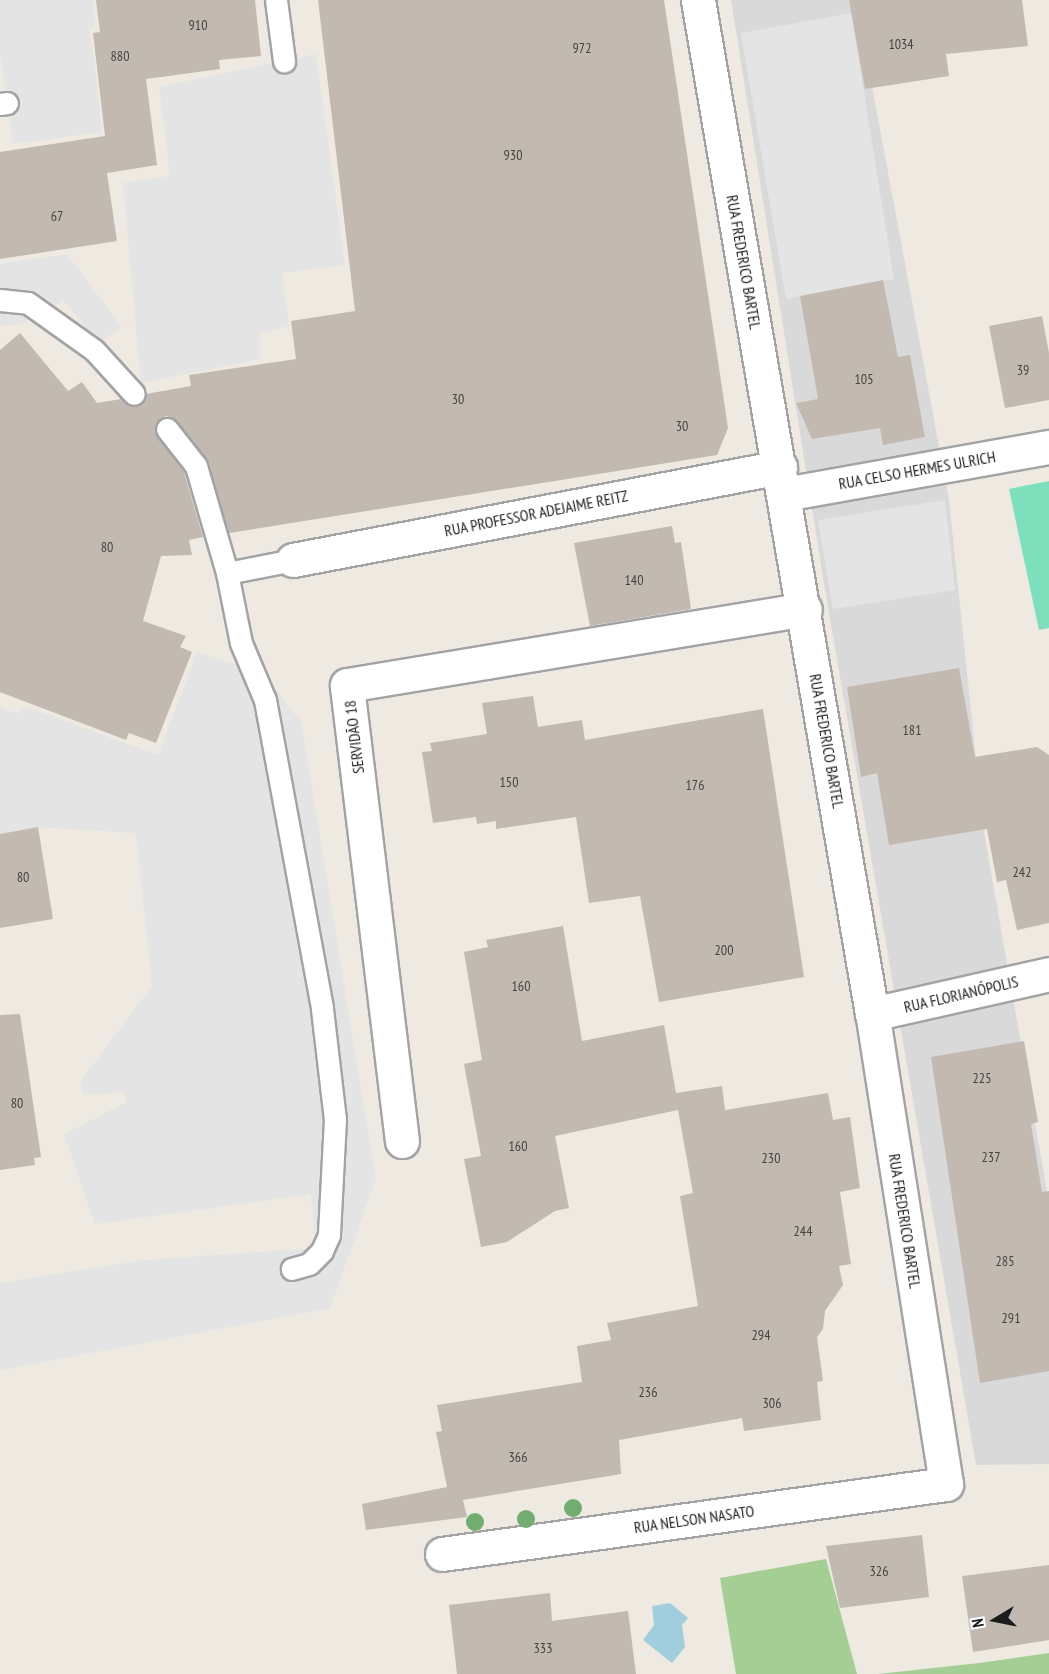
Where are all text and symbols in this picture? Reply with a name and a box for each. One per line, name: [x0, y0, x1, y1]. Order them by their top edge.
house number: 910: [189, 17, 207, 33]
house number: 1034: [888, 36, 914, 52]
house number: 972: [573, 40, 591, 56]
house number: 880: [111, 48, 129, 64]
house number: 930: [504, 147, 522, 163]
street label: RUA FREDERICO BARTEL: [723, 193, 765, 331]
house number: 67: [51, 208, 63, 224]
house number: 39: [1017, 362, 1029, 378]
house number: 105: [855, 371, 873, 387]
house number: 30: [452, 391, 464, 407]
house number: 30: [676, 418, 688, 434]
street label: RUA CELSO HERMES ULRICH: [837, 447, 997, 493]
street label: RUA PROFESSOR ADEJAIME REITZ: [442, 486, 630, 540]
house number: 80: [101, 539, 113, 555]
house number: 140: [625, 572, 643, 588]
street label: RUA FREDERICO BARTEL: [806, 672, 848, 810]
street label: SERVIDÃO 18: [340, 699, 368, 775]
house number: 181: [903, 722, 921, 738]
house number: 150: [500, 774, 518, 790]
house number: 176: [686, 777, 704, 793]
house number: 242: [1013, 864, 1031, 880]
house number: 80: [17, 869, 29, 885]
house number: 200: [715, 942, 733, 958]
street label: RUA FLORIANÓPOLIS: [902, 971, 1020, 1017]
house number: 160: [512, 978, 530, 994]
house number: 225: [973, 1070, 991, 1086]
house number: 80: [11, 1095, 23, 1111]
house number: 160: [509, 1138, 527, 1154]
house number: 237: [982, 1149, 1000, 1165]
house number: 230: [762, 1150, 780, 1166]
street label: RUA FREDERICO BARTEL: [885, 1152, 925, 1290]
house number: 244: [794, 1223, 812, 1239]
house number: 285: [996, 1253, 1014, 1269]
house number: 291: [1002, 1310, 1020, 1326]
house number: 294: [752, 1327, 770, 1343]
house number: 236: [639, 1384, 657, 1400]
house number: 306: [763, 1395, 781, 1411]
house number: 366: [509, 1449, 527, 1465]
street label: RUA NELSON NASATO: [632, 1501, 756, 1537]
house number: 326: [870, 1563, 888, 1579]
north arrow: [965, 1590, 1025, 1650]
text: N: [967, 1617, 988, 1629]
house number: 333: [534, 1640, 552, 1656]

